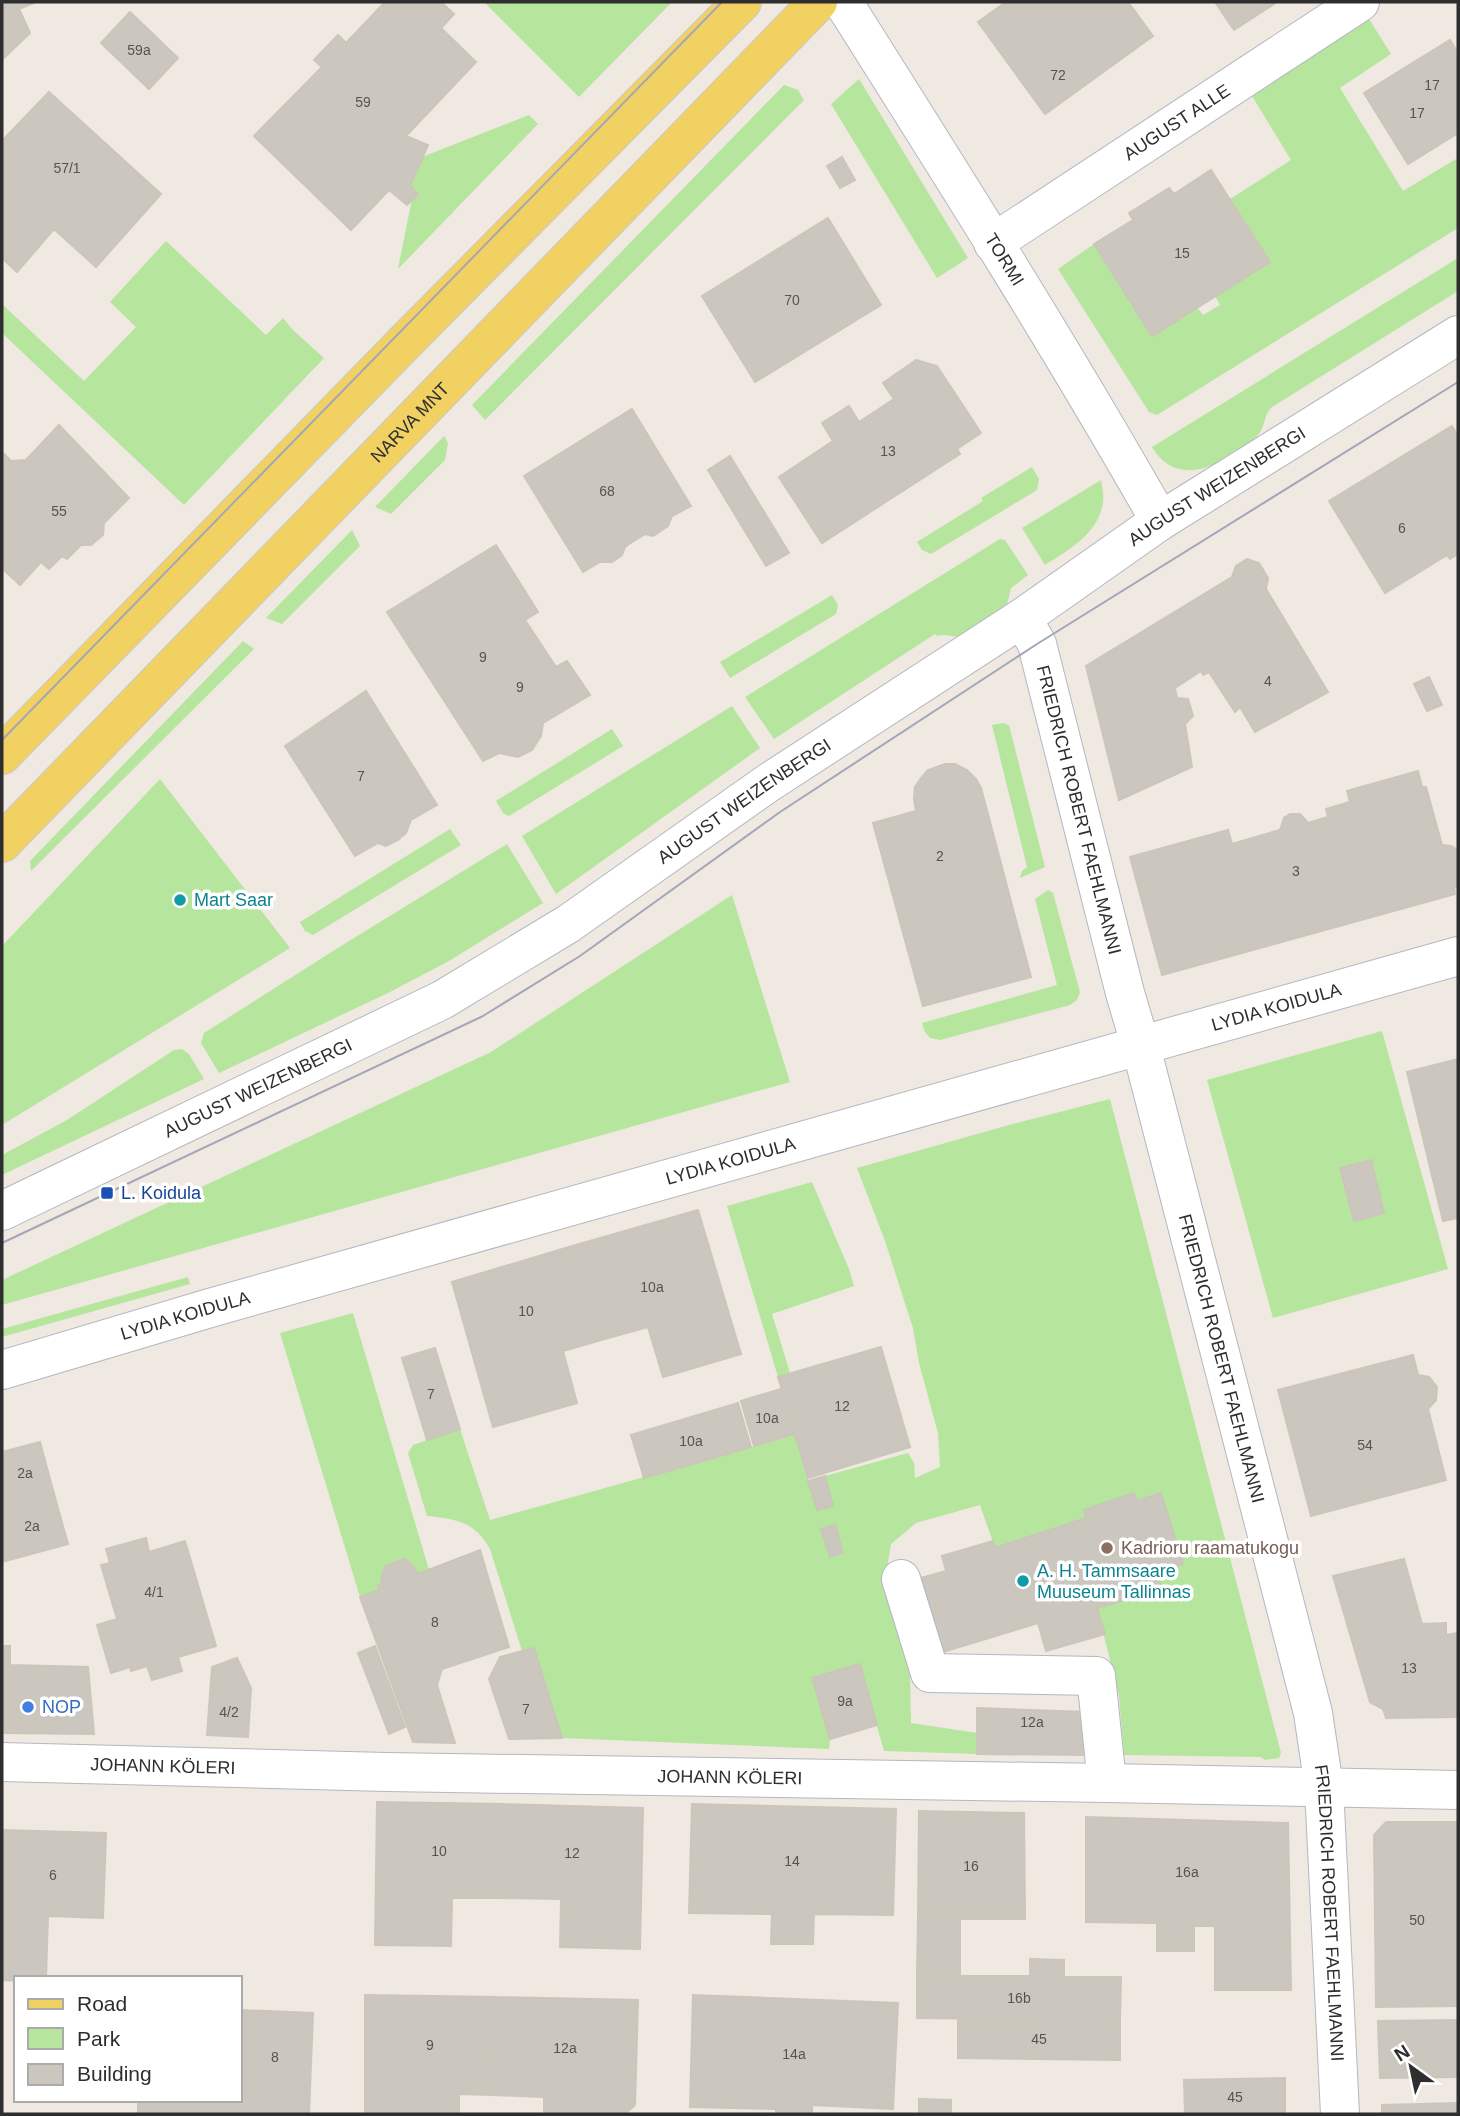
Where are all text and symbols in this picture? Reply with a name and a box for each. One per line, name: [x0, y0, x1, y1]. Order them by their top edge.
house number: 59a: [127, 42, 151, 58]
house number: 72: [1050, 67, 1066, 83]
house number: 17: [1424, 77, 1440, 93]
street label: AUGUST ALLE: [1120, 80, 1234, 164]
house number: 59: [355, 94, 371, 110]
house number: 17: [1409, 105, 1425, 121]
house number: 57/1: [53, 160, 81, 176]
street label: TORMI: [981, 230, 1028, 289]
house number: 15: [1174, 245, 1190, 261]
house number: 70: [784, 292, 800, 308]
street label: NARVA MNT: [367, 378, 453, 467]
street label: AUGUST WEIZENBERGI: [1125, 423, 1309, 550]
house number: 13: [880, 443, 896, 459]
house number: 68: [599, 483, 615, 499]
house number: 55: [51, 503, 67, 519]
house number: 6: [1398, 520, 1406, 536]
house number: 9: [479, 649, 487, 665]
street label: FRIEDRICH ROBERT FAEHLMANNI: [1033, 663, 1125, 957]
house number: 4: [1264, 673, 1272, 689]
house number: 9: [516, 679, 524, 695]
street label: AUGUST WEIZENBERGI: [654, 735, 835, 868]
house number: 7: [357, 768, 365, 784]
house number: 2: [936, 848, 944, 864]
house number: 3: [1292, 863, 1300, 879]
place label: Mart Saar: [194, 890, 273, 910]
marker: Mart Saar: [172, 892, 188, 908]
street label: LYDIA KOIDULA: [1209, 979, 1343, 1035]
street label: AUGUST WEIZENBERGI: [161, 1035, 355, 1142]
street label: LYDIA KOIDULA: [664, 1133, 798, 1189]
place label: L. Koidula: [121, 1183, 202, 1203]
marker: L. Koidula: [99, 1185, 115, 1201]
street label: FRIEDRICH ROBERT FAEHLMANNI: [1175, 1212, 1268, 1505]
house number: 10a: [640, 1279, 664, 1295]
street label: LYDIA KOIDULA: [118, 1287, 252, 1344]
house number: 10: [518, 1303, 534, 1319]
house number: 7: [427, 1386, 435, 1402]
house number: 12: [834, 1398, 850, 1414]
house number: 10a: [755, 1410, 779, 1426]
house number: 10a: [679, 1433, 703, 1449]
house number: 54: [1357, 1437, 1373, 1453]
house number: 2a: [17, 1465, 33, 1481]
house number: 2a: [24, 1518, 40, 1534]
place label: Kadrioru raamatukogu: [1121, 1538, 1299, 1558]
marker: Kadrioru raamatukogu: [1099, 1540, 1115, 1556]
place label: A. H. Tammsaare Muuseum Tallinnas: [1037, 1561, 1191, 1602]
marker: A. H. Tammsaare Muuseum Tallinnas: [1015, 1573, 1031, 1589]
house number: 4/1: [144, 1584, 164, 1600]
house number: 8: [431, 1614, 439, 1630]
house number: 13: [1401, 1660, 1417, 1676]
house number: 9a: [837, 1693, 853, 1709]
place label: NOP: [42, 1697, 81, 1717]
marker: NOP: [20, 1699, 36, 1715]
house number: 7: [522, 1701, 530, 1717]
house number: 4/2: [219, 1704, 239, 1720]
house number: 12a: [1020, 1714, 1044, 1730]
street label: JOHANN KÖLERI: [90, 1754, 236, 1778]
street label: FRIEDRICH ROBERT FAEHLMANNI: [1311, 1763, 1347, 2062]
street label: JOHANN KÖLERI: [657, 1766, 803, 1788]
house number: 10: [431, 1843, 447, 1859]
house number: 12: [564, 1845, 580, 1861]
house number: 14: [784, 1853, 800, 1869]
house number: 16: [963, 1858, 979, 1874]
house number: 16a: [1175, 1864, 1199, 1880]
house number: 6: [49, 1867, 57, 1883]
house number: 50: [1409, 1912, 1425, 1928]
legend: [14, 1976, 242, 2102]
house number: 16b: [1007, 1990, 1031, 2006]
text: Road: [77, 1992, 127, 2015]
text: Park: [77, 2027, 121, 2050]
house number: 45: [1031, 2031, 1047, 2047]
north arrow: [1376, 2032, 1446, 2102]
house number: 9: [426, 2037, 434, 2053]
house number: 12a: [553, 2040, 577, 2056]
text: N: [1391, 2041, 1413, 2066]
house number: 14a: [782, 2046, 806, 2062]
house number: 8: [271, 2049, 279, 2065]
text: Building: [77, 2062, 152, 2085]
house number: 45: [1227, 2089, 1243, 2105]

